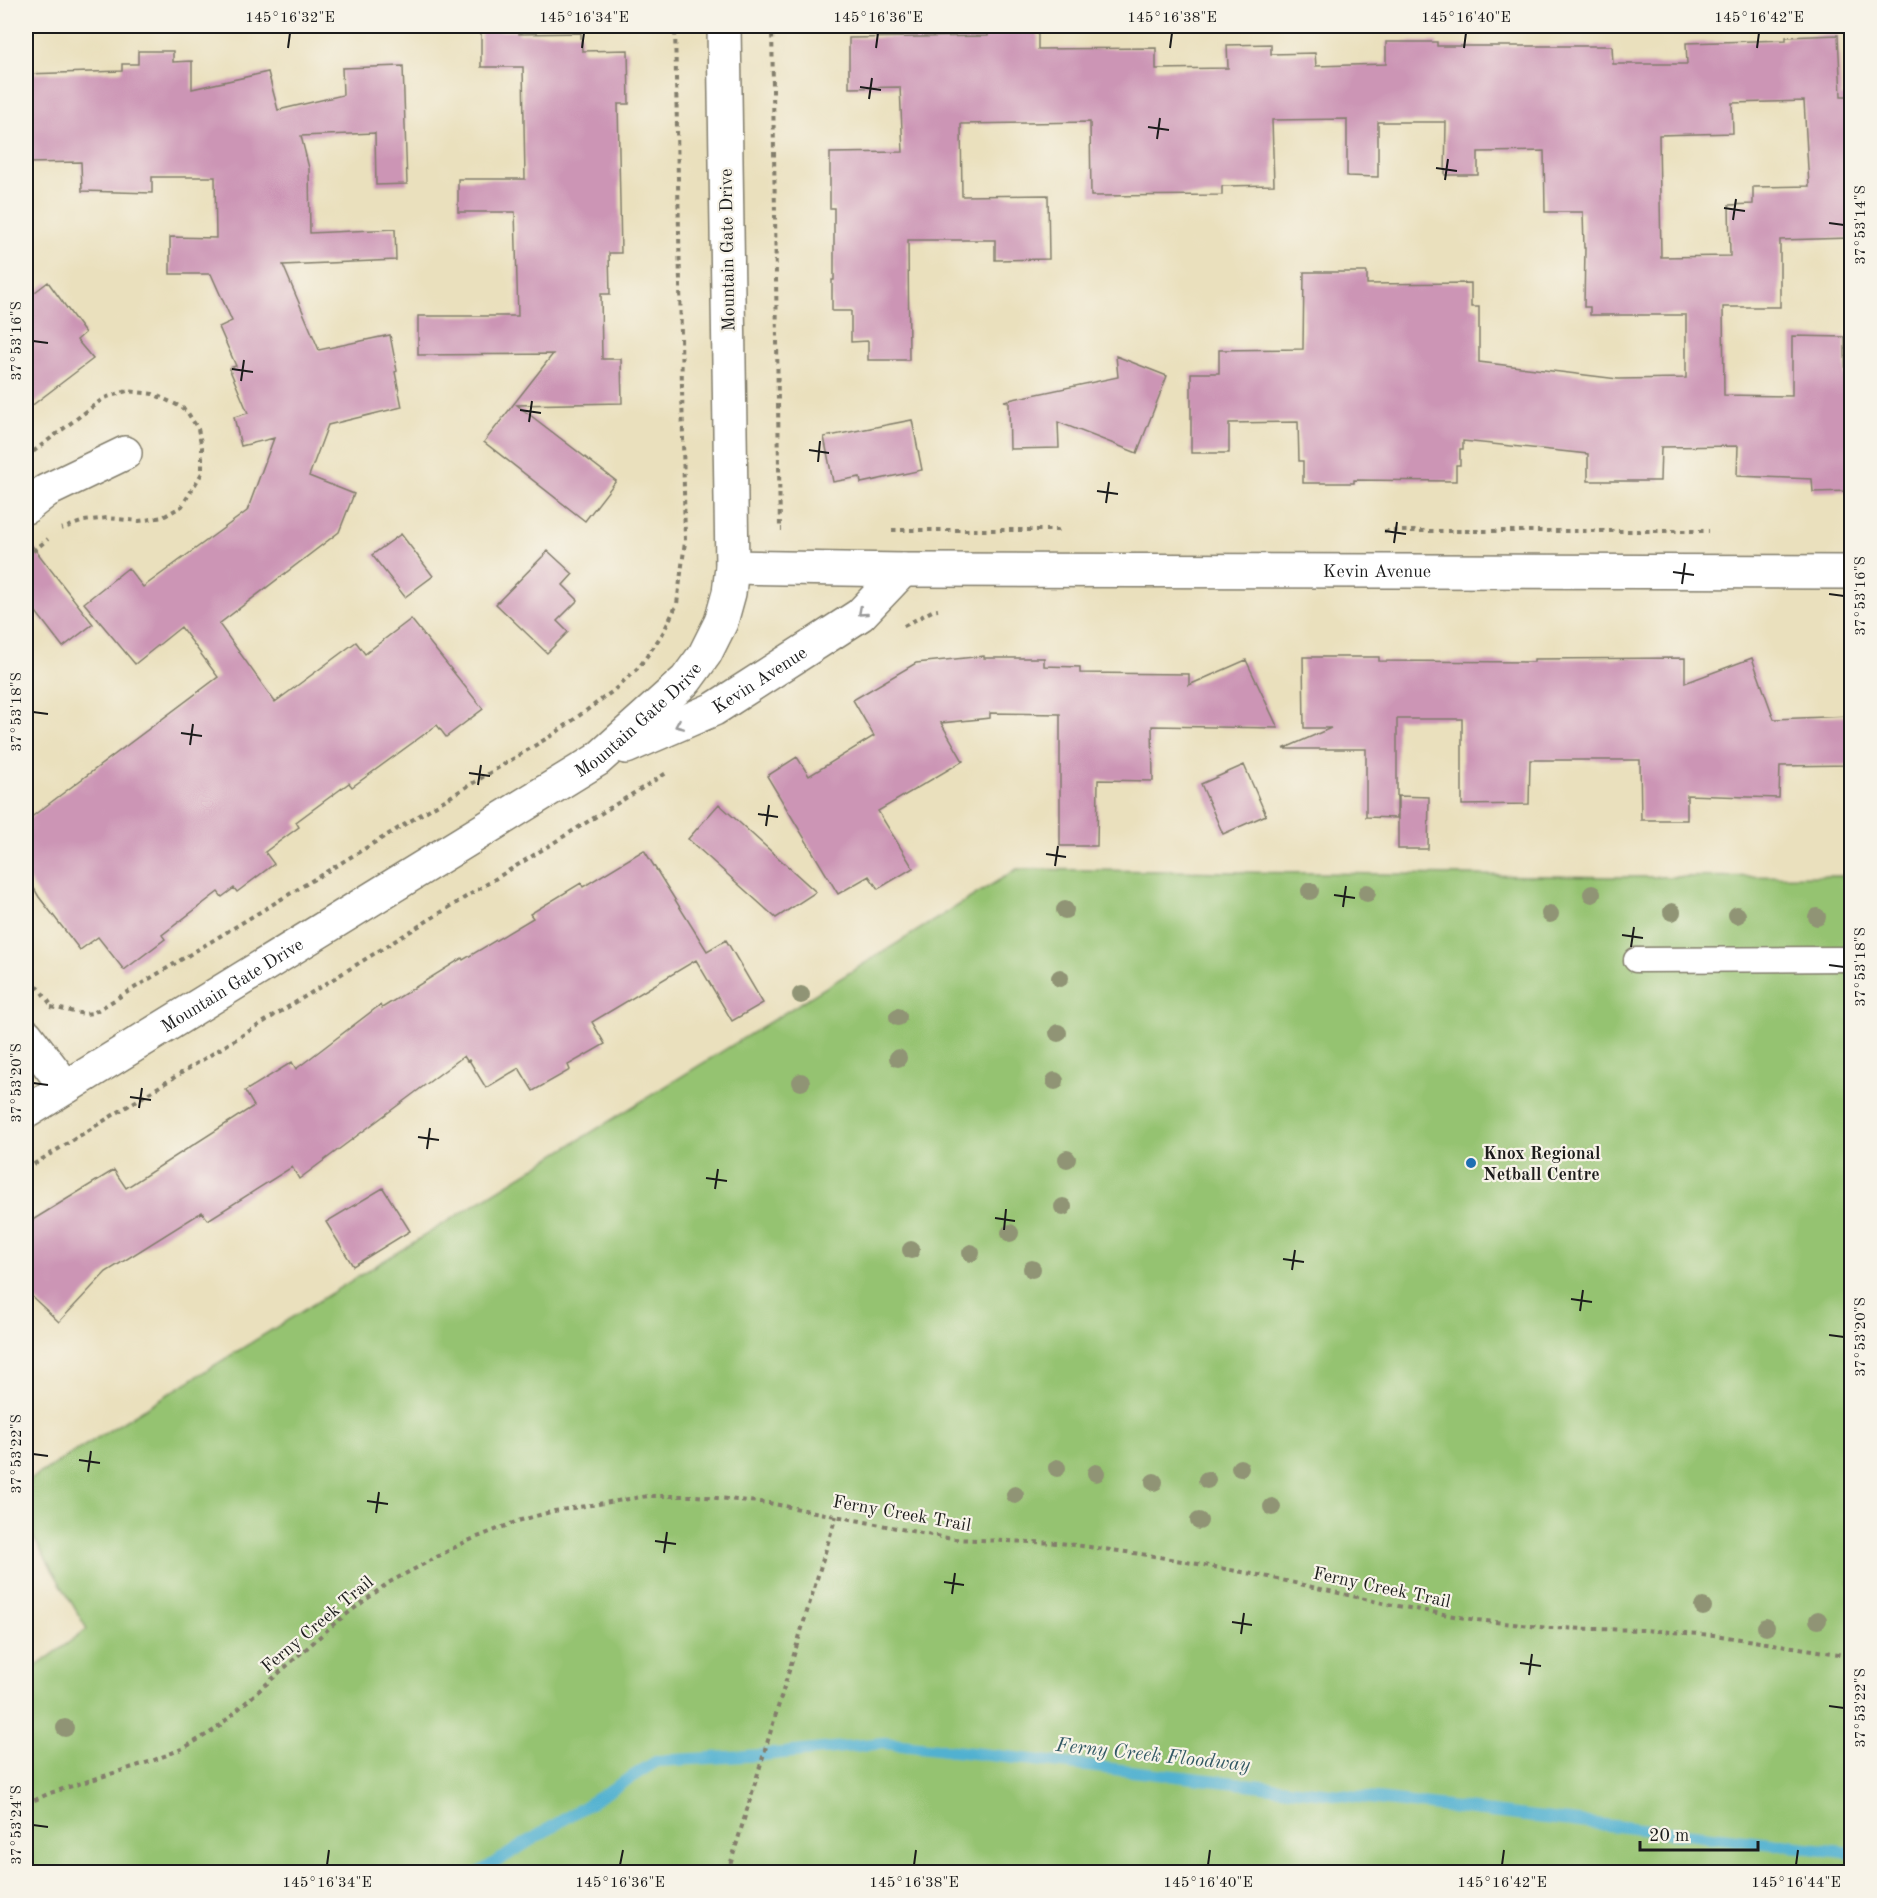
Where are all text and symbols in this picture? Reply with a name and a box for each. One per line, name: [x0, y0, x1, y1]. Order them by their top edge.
text: 145°16'32"E: [245, 11, 335, 26]
text: 145°16'34"E: [539, 11, 629, 26]
text: 145°16'36"E: [833, 11, 923, 26]
text: 145°16'38"E: [1127, 11, 1217, 26]
text: 145°16'40"E: [1421, 11, 1511, 26]
text: 145°16'42"E: [1714, 11, 1804, 26]
street label: Mountain Gate Drive: [718, 168, 738, 332]
text: 37°53'14"S: [1854, 185, 1869, 265]
text: 37°53'16"S: [10, 301, 25, 381]
text: 37°53'16"S: [1854, 556, 1869, 636]
street label: Kevin Avenue: [1323, 563, 1431, 581]
one-way arrow: [858, 605, 869, 616]
street label: Kevin Avenue: [710, 644, 810, 717]
street label: Mountain Gate Drive: [572, 660, 705, 781]
text: 37°53'18"S: [10, 672, 25, 752]
one-way arrow: [674, 717, 685, 729]
text: 37°53'18"S: [1854, 927, 1869, 1007]
street label: Mountain Gate Drive: [158, 935, 307, 1036]
text: 37°53'20"S: [10, 1043, 25, 1123]
place label: Knox Regional Netball Centre: [1483, 1145, 1601, 1184]
marker: Knox Regional Netball Centre: [1464, 1156, 1478, 1170]
text: 37°53'20"S: [1854, 1297, 1869, 1377]
text: 37°53'22"S: [10, 1414, 25, 1494]
street label: Ferny Creek Trail: [831, 1493, 972, 1535]
street label: Ferny Creek Trail: [1311, 1565, 1452, 1611]
street label: Ferny Creek Trail: [258, 1573, 377, 1677]
text: 37°53'22"S: [1854, 1668, 1869, 1748]
water label: Ferny Creek Floodway: [1054, 1736, 1252, 1776]
text: 37°53'24"S: [10, 1785, 25, 1865]
scale bar: [1640, 1814, 1758, 1852]
text: 20 m: [1649, 1827, 1689, 1845]
text: 145°16'34"E: [282, 1876, 372, 1891]
text: 145°16'36"E: [575, 1876, 665, 1891]
text: 145°16'38"E: [869, 1876, 959, 1891]
text: 145°16'40"E: [1163, 1876, 1253, 1891]
text: 145°16'42"E: [1457, 1876, 1547, 1891]
text: 145°16'44"E: [1751, 1876, 1841, 1891]

